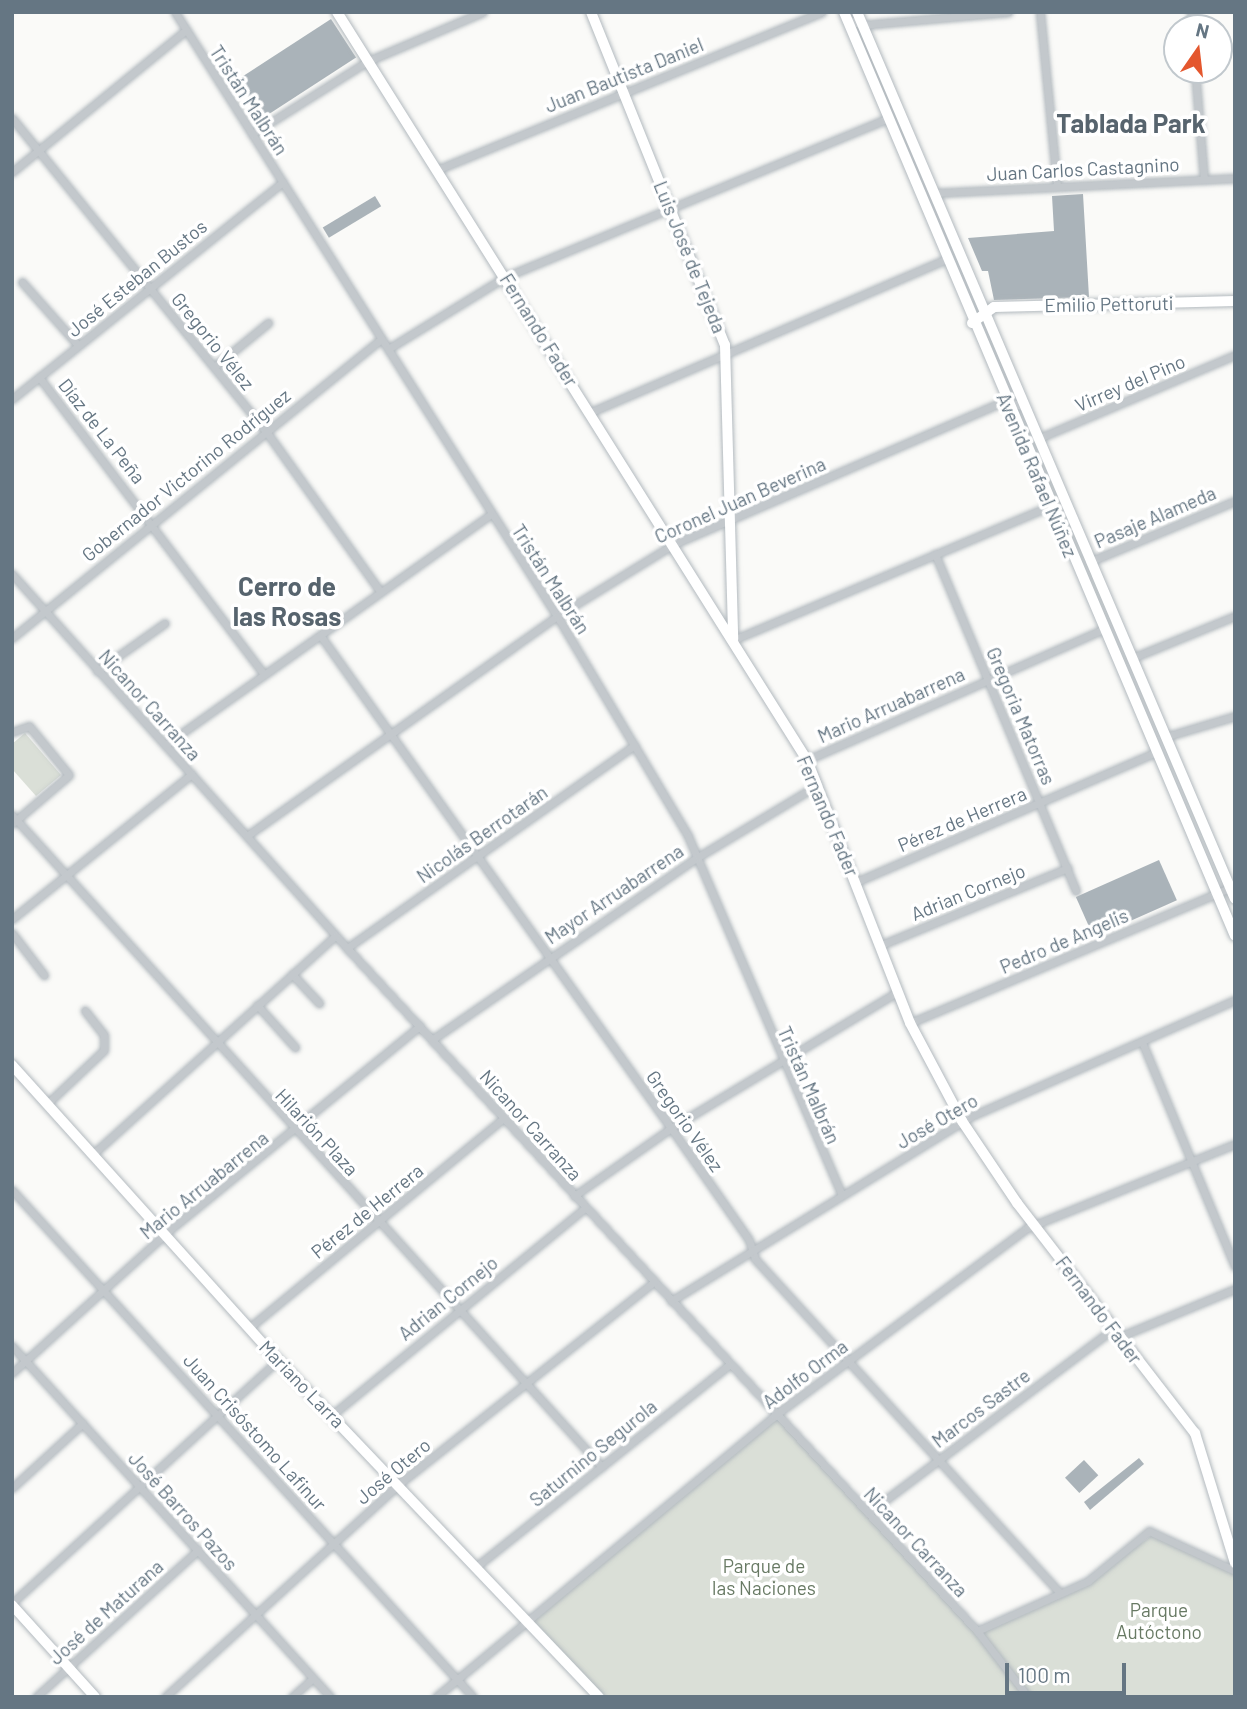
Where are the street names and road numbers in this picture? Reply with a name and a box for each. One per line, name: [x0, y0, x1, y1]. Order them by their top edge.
street label: Juan Bautista Daniel: [541, 33, 707, 117]
street label: Tristán Malbrán: [205, 41, 293, 159]
street label: Juan Carlos Castagnino: [986, 153, 1180, 185]
street label: Luis José de Tejeda: [649, 178, 731, 336]
street label: José Esteban Bustos: [63, 215, 211, 341]
street label: Fernando Fader: [495, 269, 583, 391]
street label: Gregorio Vélez: [167, 288, 259, 394]
street label: Emilio Pettoruti: [1044, 291, 1174, 317]
street label: Virrey del Pino: [1071, 350, 1189, 416]
street label: Díaz de La Peña: [54, 374, 150, 488]
street label: Gobernador Victorino Rodríguez: [77, 384, 295, 566]
street label: Avenida Rafael Núñez: [992, 389, 1082, 561]
street label: Coronel Juan Beverina: [651, 452, 829, 548]
street label: Pasaje Alameda: [1091, 481, 1219, 553]
street label: Tristán Malbrán: [507, 520, 595, 638]
street label: Gregoria Matorras: [982, 644, 1060, 788]
street label: Nicanor Carranza: [94, 645, 206, 765]
street label: Mario Arruabarrena: [814, 662, 968, 748]
street label: Fernando Fader: [792, 752, 864, 880]
street label: Nicolás Berrotarán: [412, 780, 552, 888]
street label: Pérez de Herrera: [894, 782, 1030, 856]
street label: Mayor Arruabarrena: [541, 839, 687, 949]
street label: Adrian Cornejo: [908, 859, 1028, 925]
street label: Pedro de Angelis: [996, 904, 1132, 978]
street label: Tristán Malbrán: [773, 1023, 845, 1147]
street label: Nicanor Carranza: [475, 1065, 587, 1185]
street label: Gregorio Vélez: [642, 1066, 728, 1176]
street label: Hilarión Plaza: [271, 1084, 363, 1180]
street label: José Otero: [892, 1089, 982, 1153]
street label: Mario Arruabarrena: [135, 1126, 273, 1244]
street label: Pérez de Herrera: [306, 1159, 428, 1263]
street label: Adrian Cornejo: [394, 1251, 502, 1345]
street label: Fernando Fader: [1051, 1252, 1147, 1368]
street label: Mariano Larra: [255, 1335, 349, 1433]
street label: Adolfo Orma: [758, 1335, 852, 1413]
street label: Juan Crisóstomo Lafinur: [179, 1349, 331, 1515]
street label: Marcos Sastre: [927, 1364, 1035, 1452]
street label: Saturnino Segurola: [525, 1395, 661, 1511]
street label: José Otero: [351, 1433, 435, 1509]
street label: José Barros Pazos: [124, 1447, 242, 1575]
street label: Nicanor Carranza: [859, 1482, 973, 1602]
street label: José de Maturana: [44, 1555, 168, 1669]

